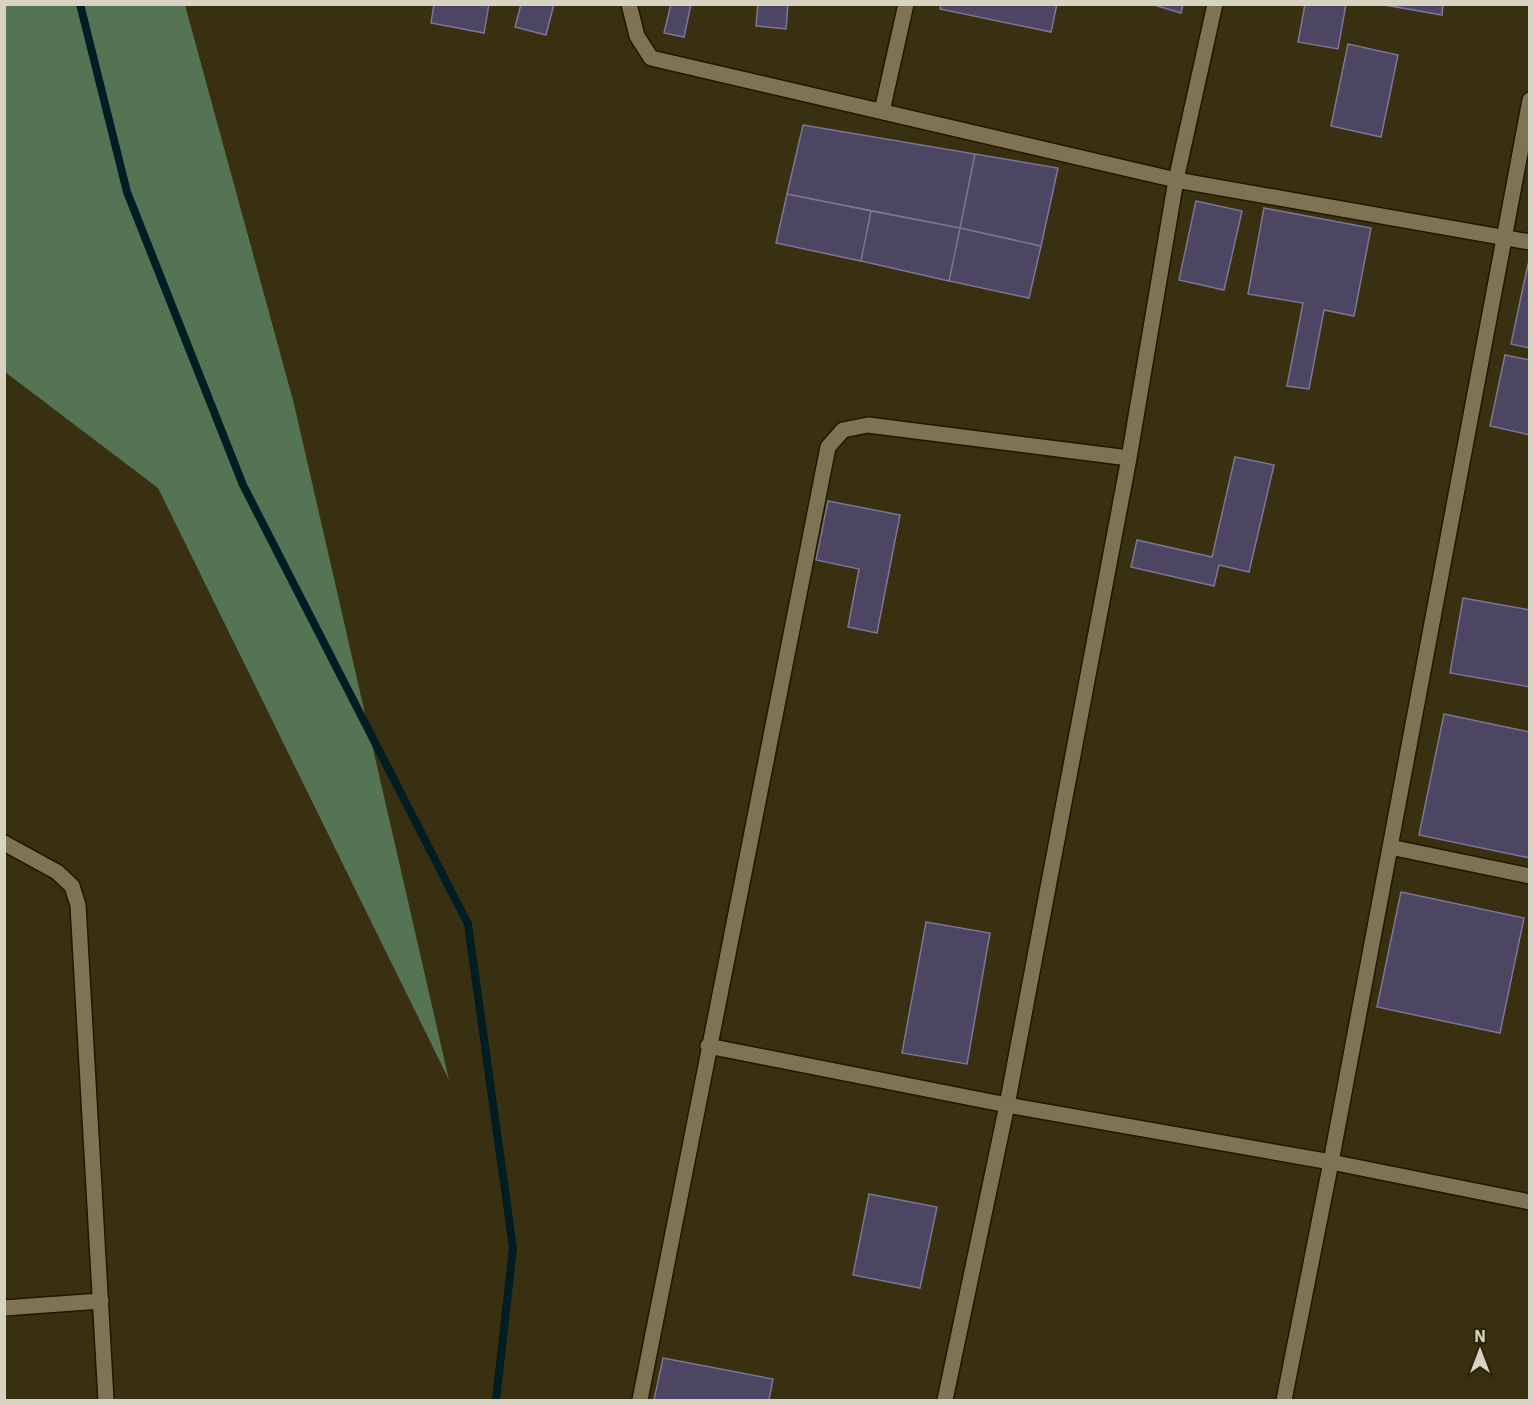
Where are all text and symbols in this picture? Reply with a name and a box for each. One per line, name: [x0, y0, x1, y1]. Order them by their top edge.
north arrow: [1450, 1321, 1510, 1381]
text: N: [1474, 1326, 1486, 1346]

